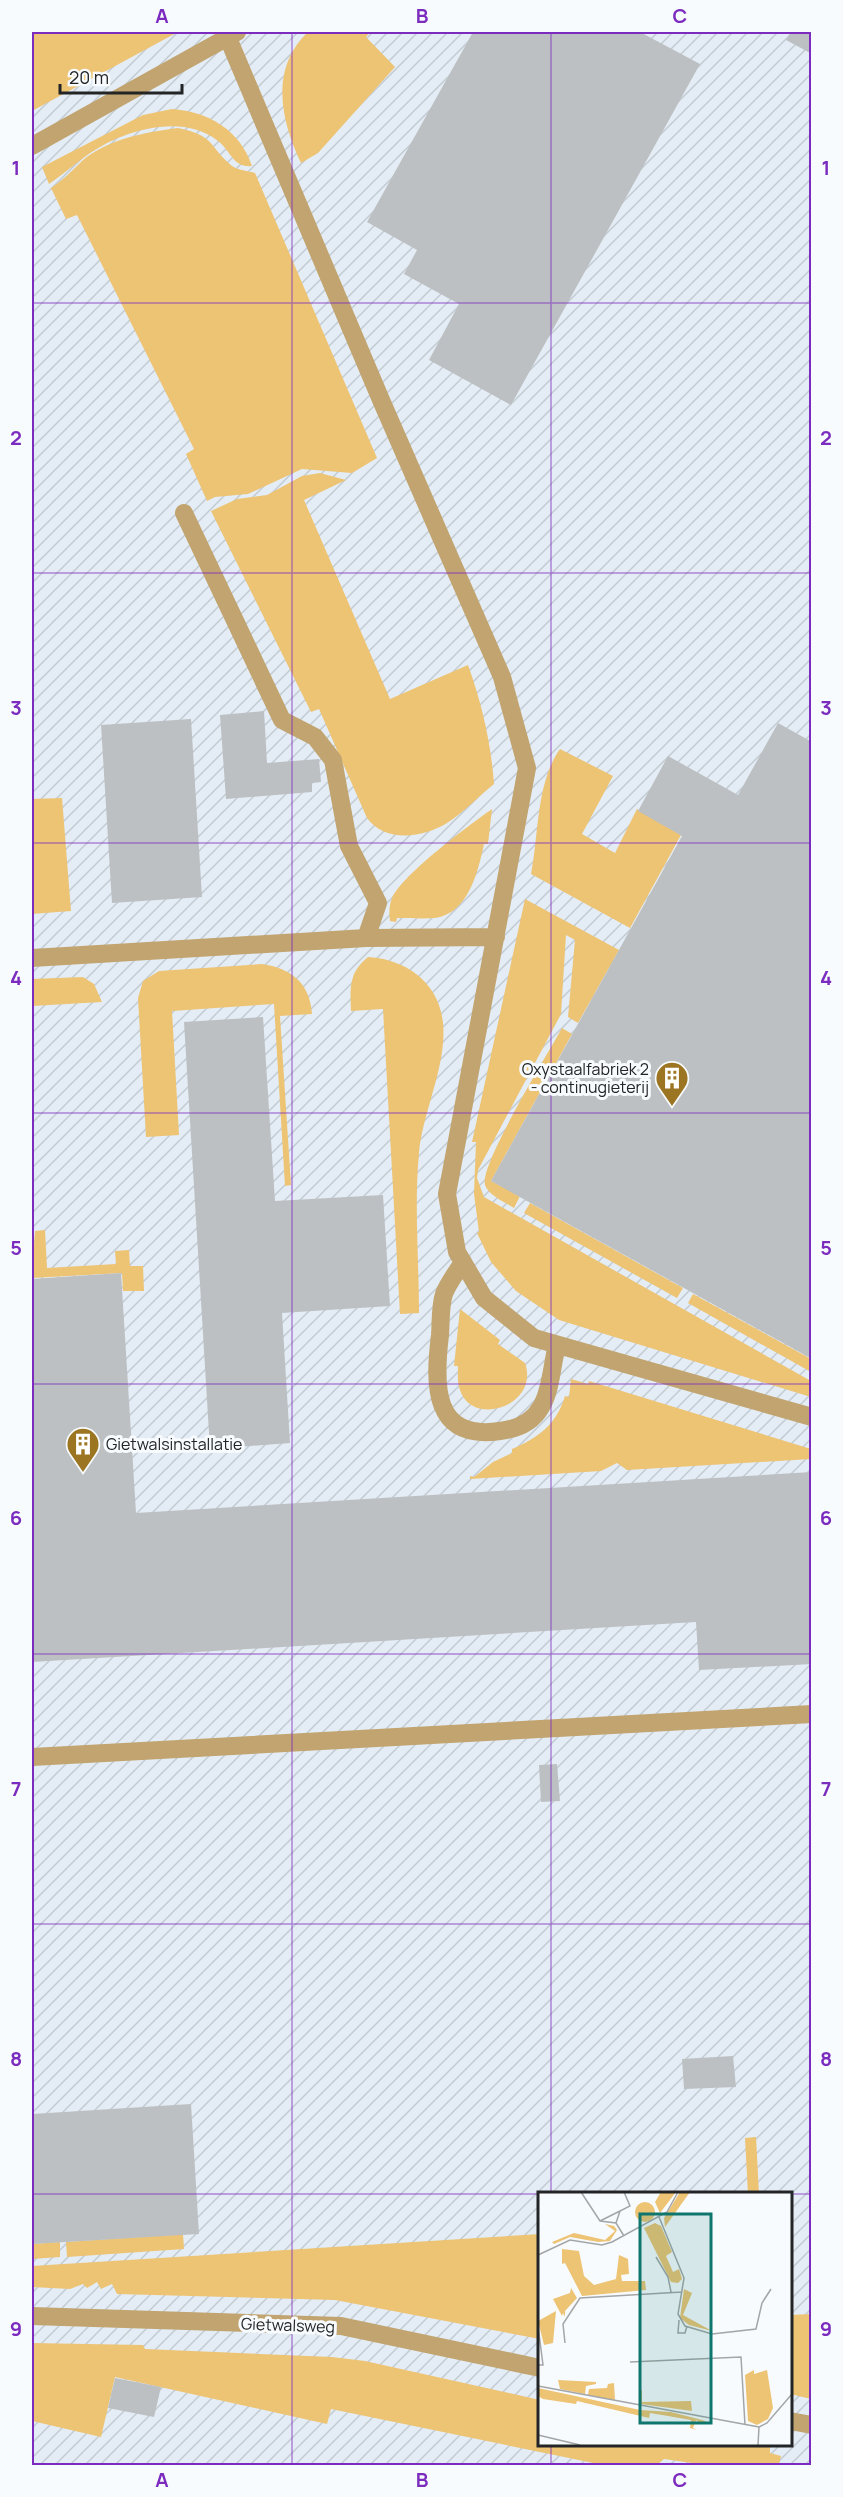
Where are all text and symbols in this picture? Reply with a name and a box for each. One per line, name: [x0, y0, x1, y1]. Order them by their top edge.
text: A: [155, 2, 169, 29]
text: B: [416, 2, 429, 29]
text: C: [673, 2, 687, 29]
scale bar: [60, 57, 182, 95]
text: 20 m: [69, 65, 109, 89]
text: 1: [12, 154, 20, 181]
text: 1: [822, 154, 830, 181]
text: 2: [10, 424, 22, 451]
text: 2: [820, 424, 832, 451]
text: 3: [10, 694, 22, 721]
text: 3: [820, 694, 832, 721]
text: 4: [10, 964, 22, 991]
text: 4: [820, 964, 832, 991]
place label: Oxystaalfabriek 2 - continugieterij: [522, 1058, 649, 1098]
building icon: Oxystaalfabriek 2 - continugieterij: [654, 1060, 690, 1107]
text: 5: [10, 1234, 22, 1261]
text: 5: [820, 1234, 832, 1261]
building icon: Gietwalsinstallatie: [65, 1426, 101, 1473]
place label: Gietwalsinstallatie: [106, 1433, 242, 1455]
text: 6: [10, 1504, 22, 1531]
text: 6: [820, 1504, 832, 1531]
text: 7: [11, 1775, 21, 1802]
text: 7: [821, 1775, 831, 1802]
text: 8: [10, 2045, 22, 2072]
text: 8: [820, 2045, 832, 2072]
inset map: [538, 2192, 792, 2446]
street label: Gietwalsweg: [241, 2312, 335, 2338]
text: 9: [10, 2315, 22, 2342]
text: 9: [820, 2315, 832, 2342]
text: A: [155, 2466, 169, 2493]
text: B: [416, 2466, 429, 2493]
text: C: [673, 2466, 687, 2493]

